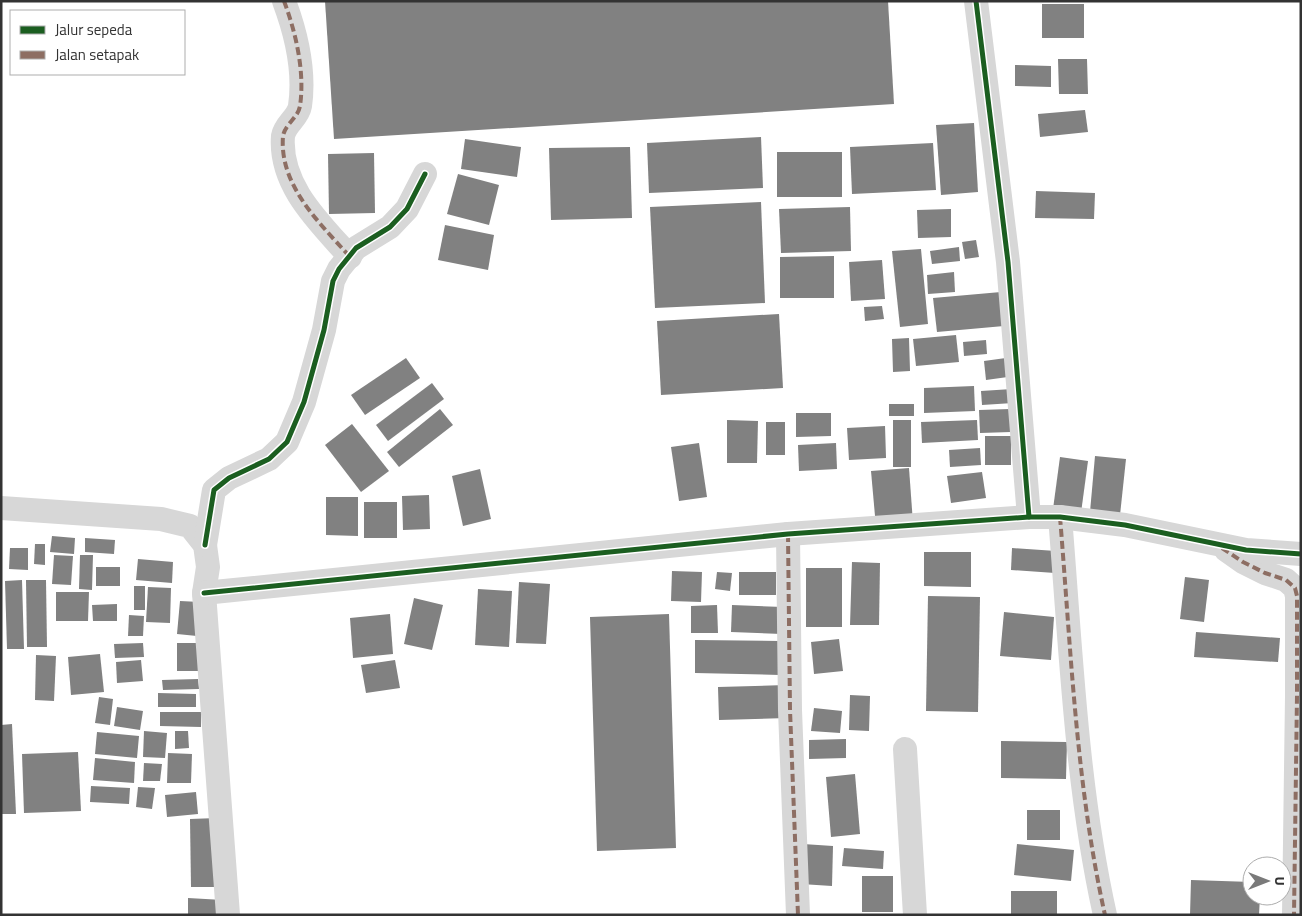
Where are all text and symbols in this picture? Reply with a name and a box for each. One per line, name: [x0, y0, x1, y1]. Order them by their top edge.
legend: [10, 10, 185, 75]
text: Jalur sepeda: [55, 18, 133, 41]
text: Jalan setapak: [55, 43, 139, 66]
north arrow: [1242, 856, 1292, 906]
text: U: [1270, 876, 1291, 886]

